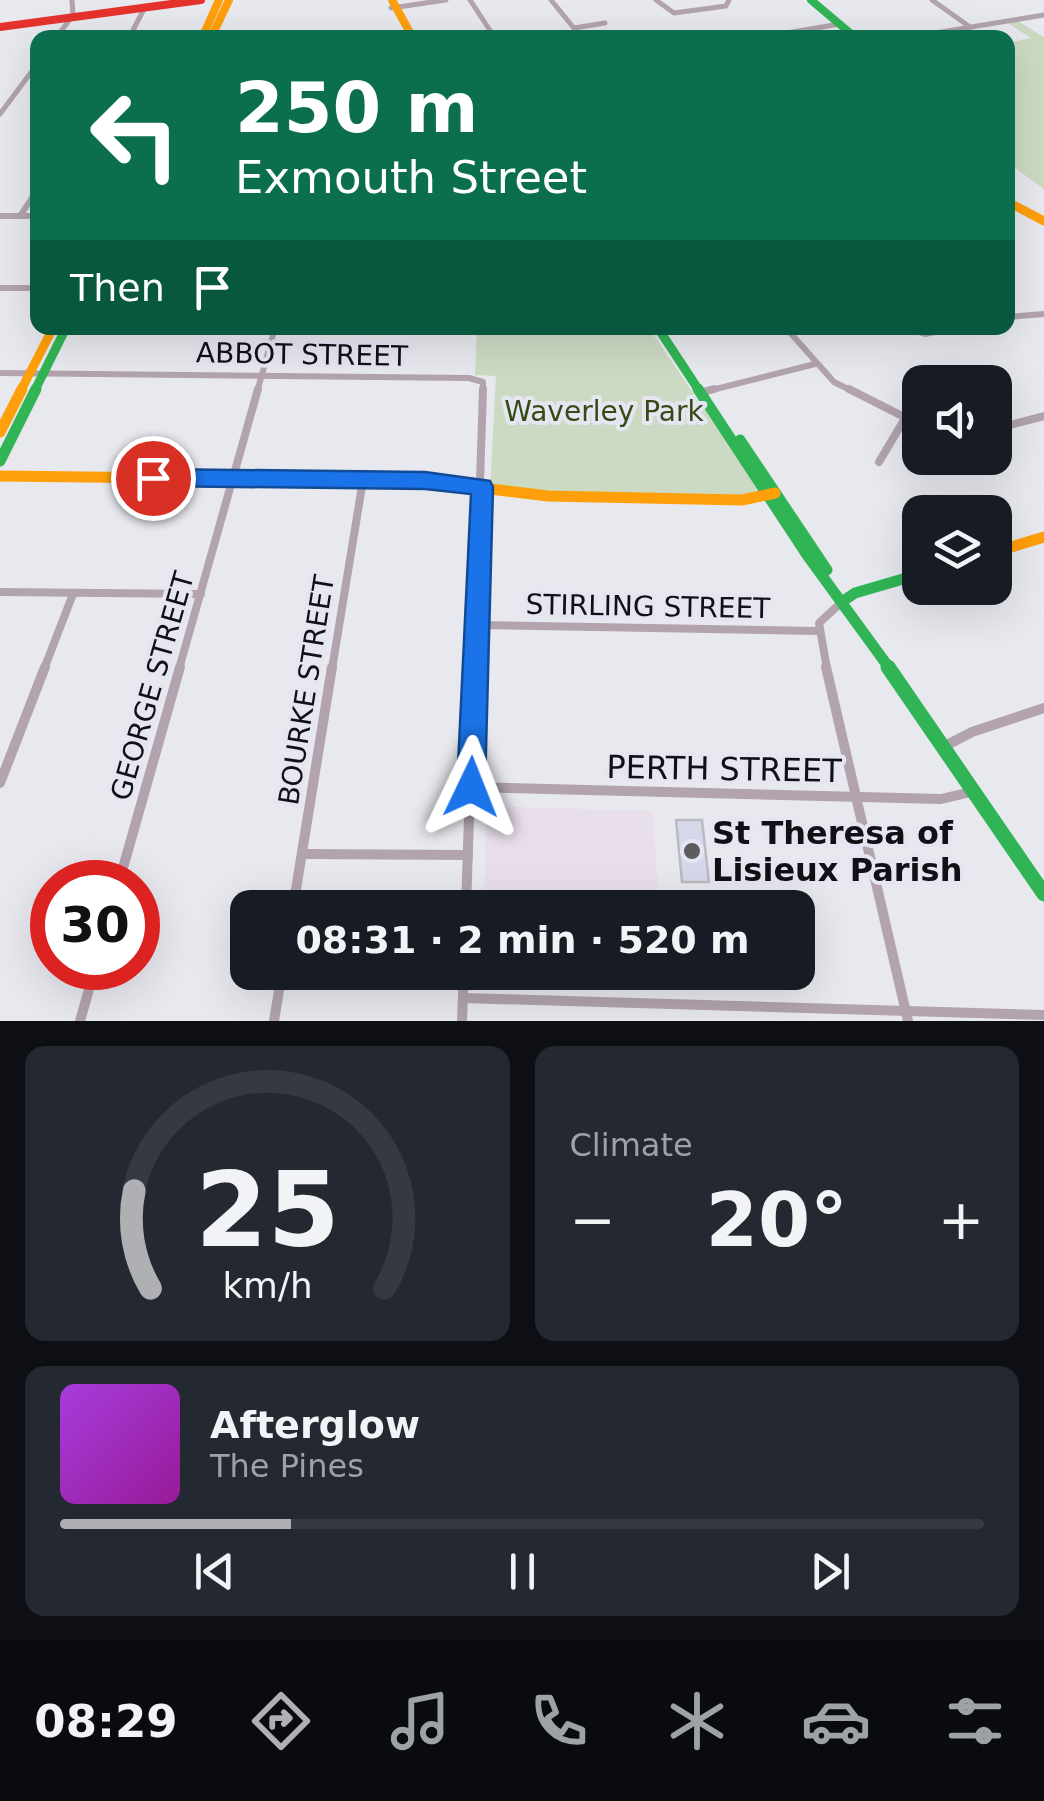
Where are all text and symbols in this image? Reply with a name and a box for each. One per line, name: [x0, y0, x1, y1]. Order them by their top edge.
text: 250 m: [235, 67, 478, 149]
icon: left: [70, 70, 200, 200]
text: Exmouth Street: [235, 151, 587, 204]
icon: arrive: [185, 260, 240, 315]
text: Then: [70, 266, 165, 310]
street label: ABBOT STREET: [196, 336, 409, 373]
map controls: [902, 365, 1012, 605]
button: sound: [902, 365, 1012, 475]
park label: Waverley Park: [504, 395, 704, 428]
pin: [111, 436, 196, 521]
icon: arrive: [126, 451, 181, 506]
button: layers: [902, 495, 1012, 605]
street label: GEORGE STREET: [104, 567, 201, 804]
street label: BOURKE STREET: [272, 572, 341, 807]
street label: STIRLING STREET: [525, 588, 772, 625]
position arrow: [419, 735, 523, 839]
street label: PERTH STREET: [606, 748, 842, 790]
place label: St Theresa of Lisieux Parish: [712, 814, 962, 889]
marker: St Theresa of Lisieux Parish: [681, 840, 703, 862]
speed limit sign: 30: [30, 860, 160, 990]
text: 08:31 · 2 min · 520 m: [295, 918, 750, 962]
text: Climate: [570, 1126, 693, 1164]
text: 25: [195, 1149, 340, 1271]
text: 20°: [706, 1176, 848, 1264]
text: −: [570, 1188, 616, 1252]
text: +: [938, 1188, 984, 1252]
text: km/h: [222, 1265, 312, 1306]
text: Afterglow: [210, 1403, 420, 1447]
text: The Pines: [210, 1447, 364, 1485]
icon: previous: [187, 1544, 242, 1599]
icon: pause: [495, 1544, 550, 1599]
icon: next: [803, 1544, 858, 1599]
icon: directions: [246, 1686, 316, 1756]
icon: music: [385, 1686, 455, 1756]
icon: phone: [524, 1686, 594, 1756]
icon: climate: [662, 1686, 732, 1756]
icon: car: [801, 1686, 871, 1756]
icon: filters: [940, 1686, 1010, 1756]
text: 08:29: [34, 1695, 178, 1748]

